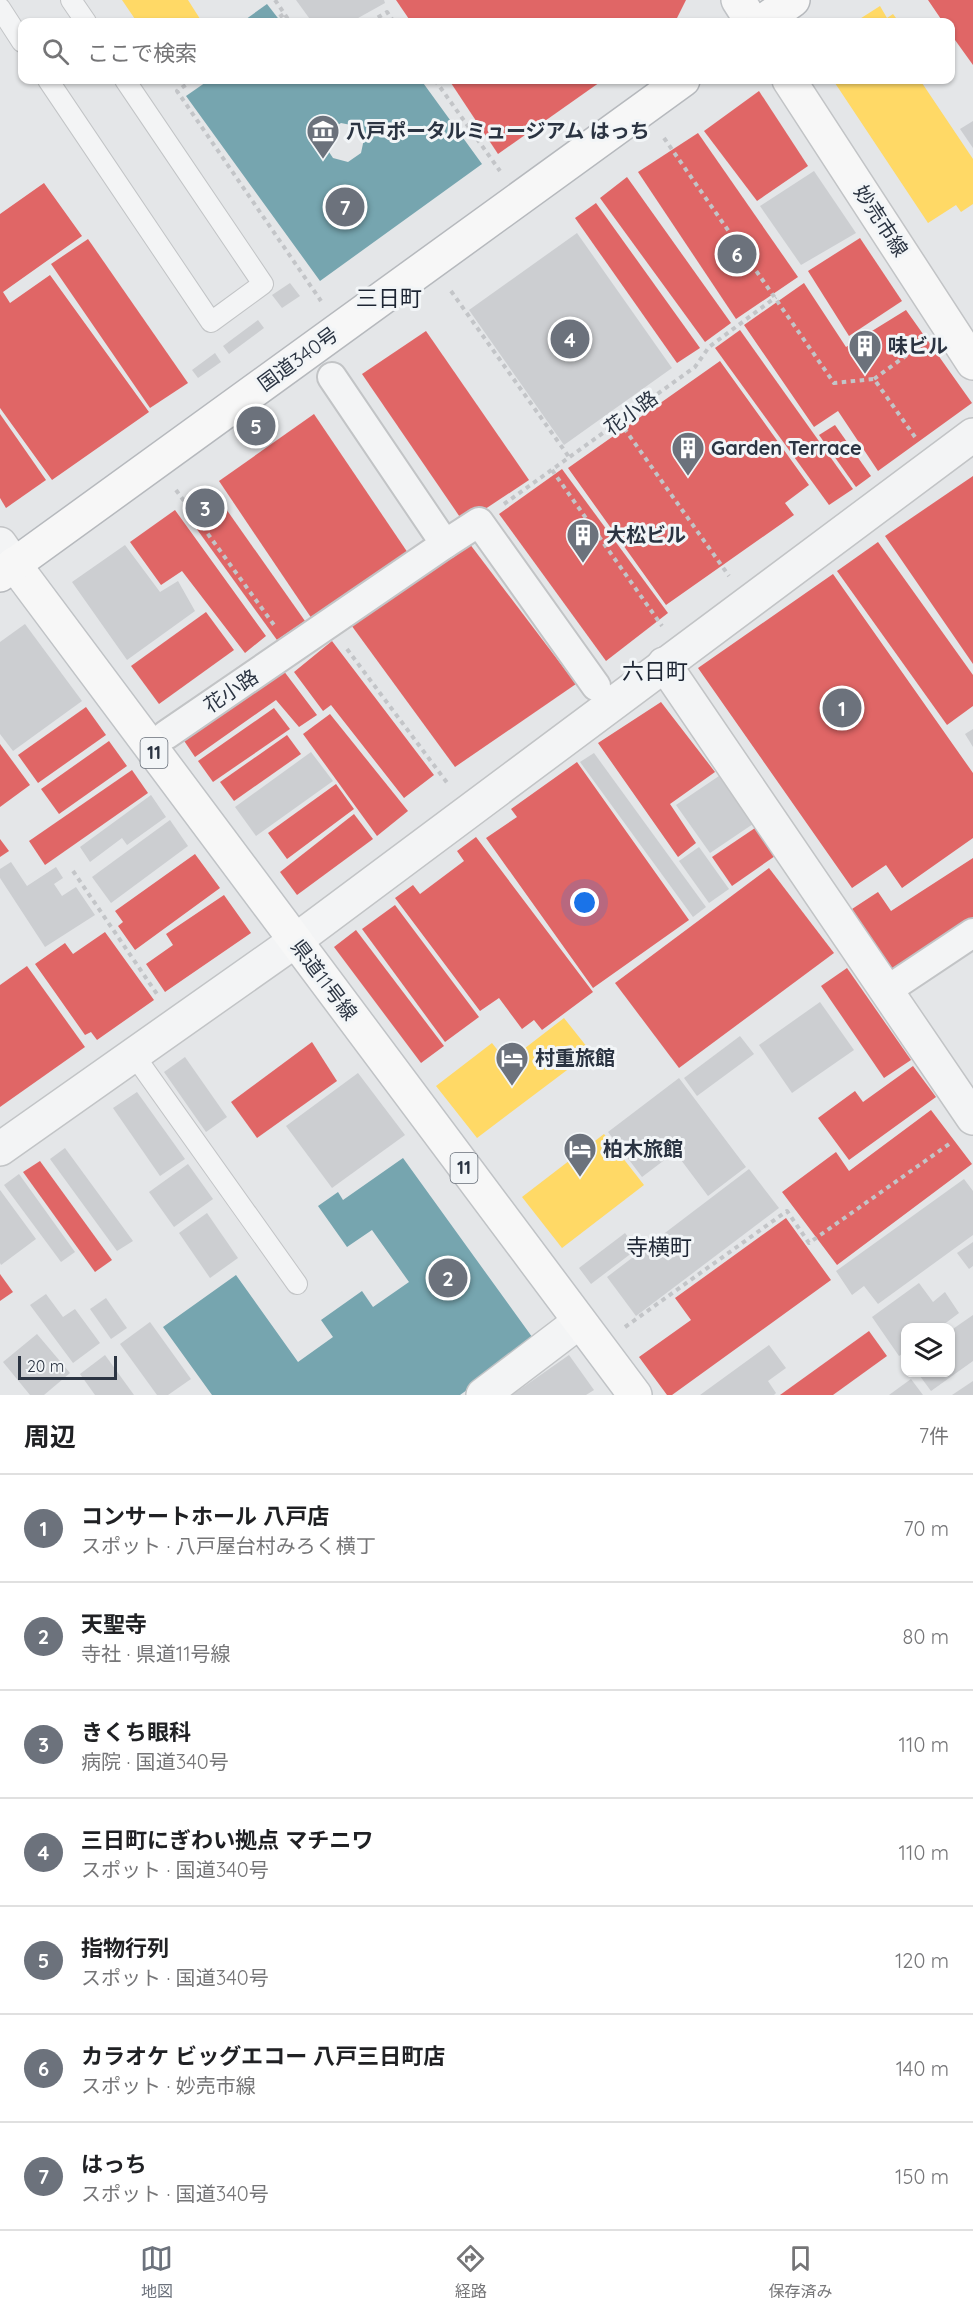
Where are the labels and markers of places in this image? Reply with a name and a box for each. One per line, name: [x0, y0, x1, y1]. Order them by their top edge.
museum icon: 八戸ポータルミュージアム はっち: [305, 113, 341, 160]
place label: 八戸ポータルミュージアム はっち: [346, 118, 650, 143]
pin: 7: [326, 184, 364, 230]
pin: 6: [718, 232, 756, 276]
pin: 4: [550, 316, 590, 362]
building icon: 味ビル: [847, 328, 883, 375]
place label: 味ビル: [888, 333, 948, 358]
pin: 5: [236, 404, 276, 448]
building icon: Garden Terrace: [670, 430, 706, 477]
place label: Garden Terrace: [711, 435, 862, 460]
pin: 3: [186, 486, 224, 530]
building icon: 大松ビル: [565, 517, 601, 564]
place label: 大松ビル: [606, 522, 686, 547]
pin: 1: [822, 686, 862, 730]
hotel icon: 村重旅館: [494, 1040, 530, 1087]
place label: 村重旅館: [535, 1045, 615, 1070]
hotel icon: 柏木旅館: [562, 1131, 598, 1178]
place label: 柏木旅館: [603, 1136, 683, 1161]
pin: 2: [428, 1256, 468, 1300]

